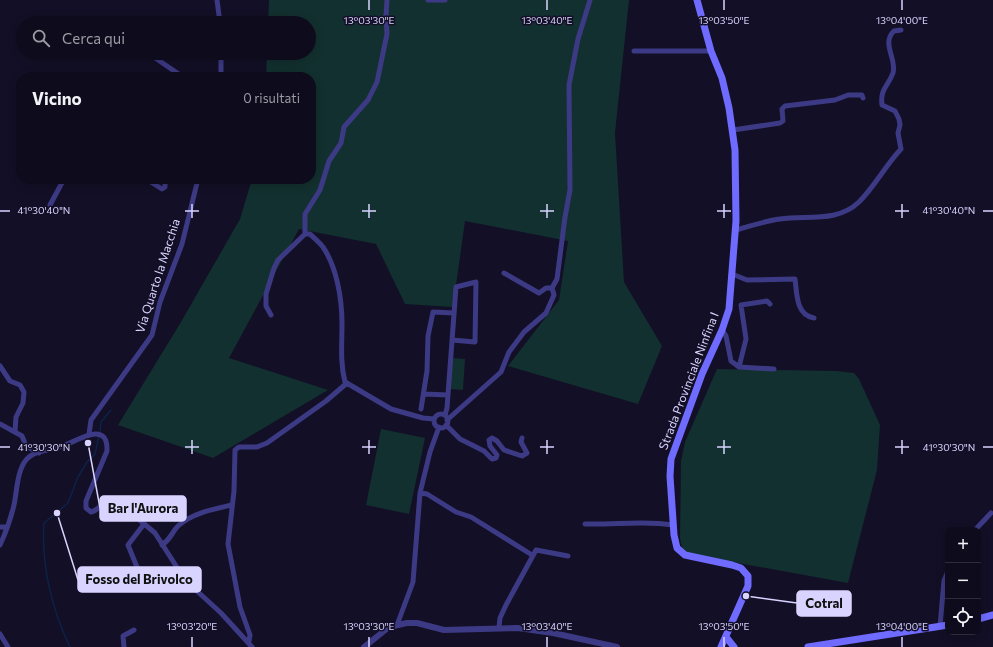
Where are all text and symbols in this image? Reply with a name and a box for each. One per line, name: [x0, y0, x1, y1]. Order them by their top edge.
text: 13°03'30"E: [344, 14, 394, 26]
text: 13°03'40"E: [521, 14, 573, 26]
text: 13°03'50"E: [699, 14, 749, 26]
text: 13°04'00"E: [876, 14, 928, 26]
search box: [16, 16, 316, 60]
icon: search: [30, 27, 52, 49]
text: Cerca qui: [62, 29, 125, 47]
text: Vicino: [32, 88, 82, 109]
text: 0 risultati: [243, 90, 300, 106]
text: 41°30'40"N: [18, 204, 70, 216]
text: 41°30'40"N: [923, 204, 975, 216]
street label: Via Quarto la Macchia: [132, 217, 182, 335]
street label: Strada Provinciale Ninfina I: [655, 310, 721, 451]
text: 41°30'30"N: [18, 441, 70, 453]
text: 41°30'30"N: [923, 441, 975, 453]
callout: Bar l'Aurora: [100, 496, 186, 521]
text: Bar l'Aurora: [108, 500, 178, 516]
map controls: [945, 527, 981, 635]
button: +: [945, 527, 981, 563]
button: −: [945, 563, 981, 599]
callout: Fosso del Brivolco: [78, 567, 201, 592]
text: Fosso del Brivolco: [85, 571, 193, 587]
callout: Cotral: [797, 591, 851, 616]
text: Cotral: [805, 595, 843, 611]
button: locate: [945, 599, 981, 635]
text: 13°03'20"E: [167, 620, 217, 632]
text: 13°03'30"E: [344, 620, 394, 632]
text: 13°03'40"E: [521, 620, 573, 632]
text: 13°03'50"E: [699, 620, 749, 632]
text: 13°04'00"E: [876, 620, 928, 632]

